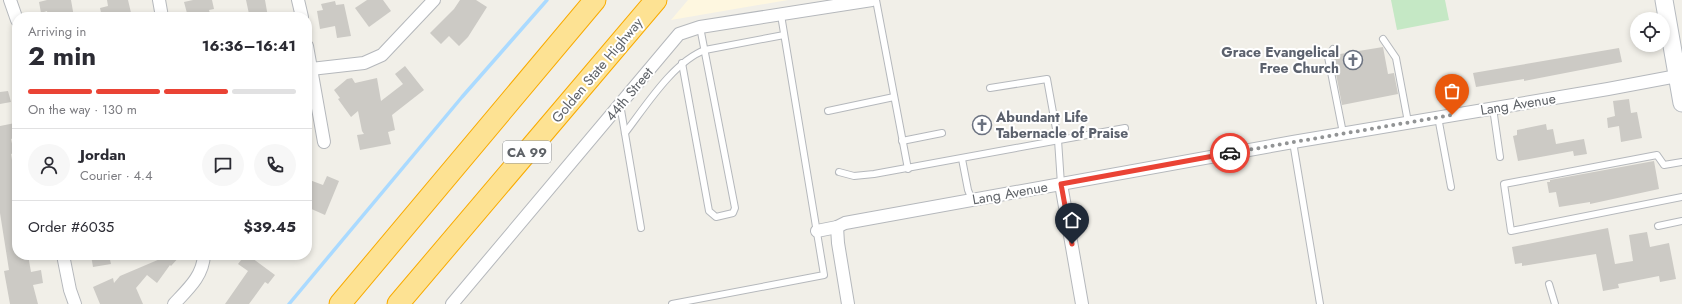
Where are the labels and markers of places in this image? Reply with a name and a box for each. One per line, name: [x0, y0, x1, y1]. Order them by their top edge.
place label: Grace Evangelical Free Church: [1221, 42, 1339, 78]
church icon: Grace Evangelical Free Church: [1342, 49, 1364, 71]
pin: [1435, 74, 1469, 115]
place label: Abundant Life Tabernacle of Praise: [995, 107, 1128, 143]
church icon: Abundant Life Tabernacle of Praise: [971, 114, 993, 136]
pin: [1055, 203, 1089, 244]

